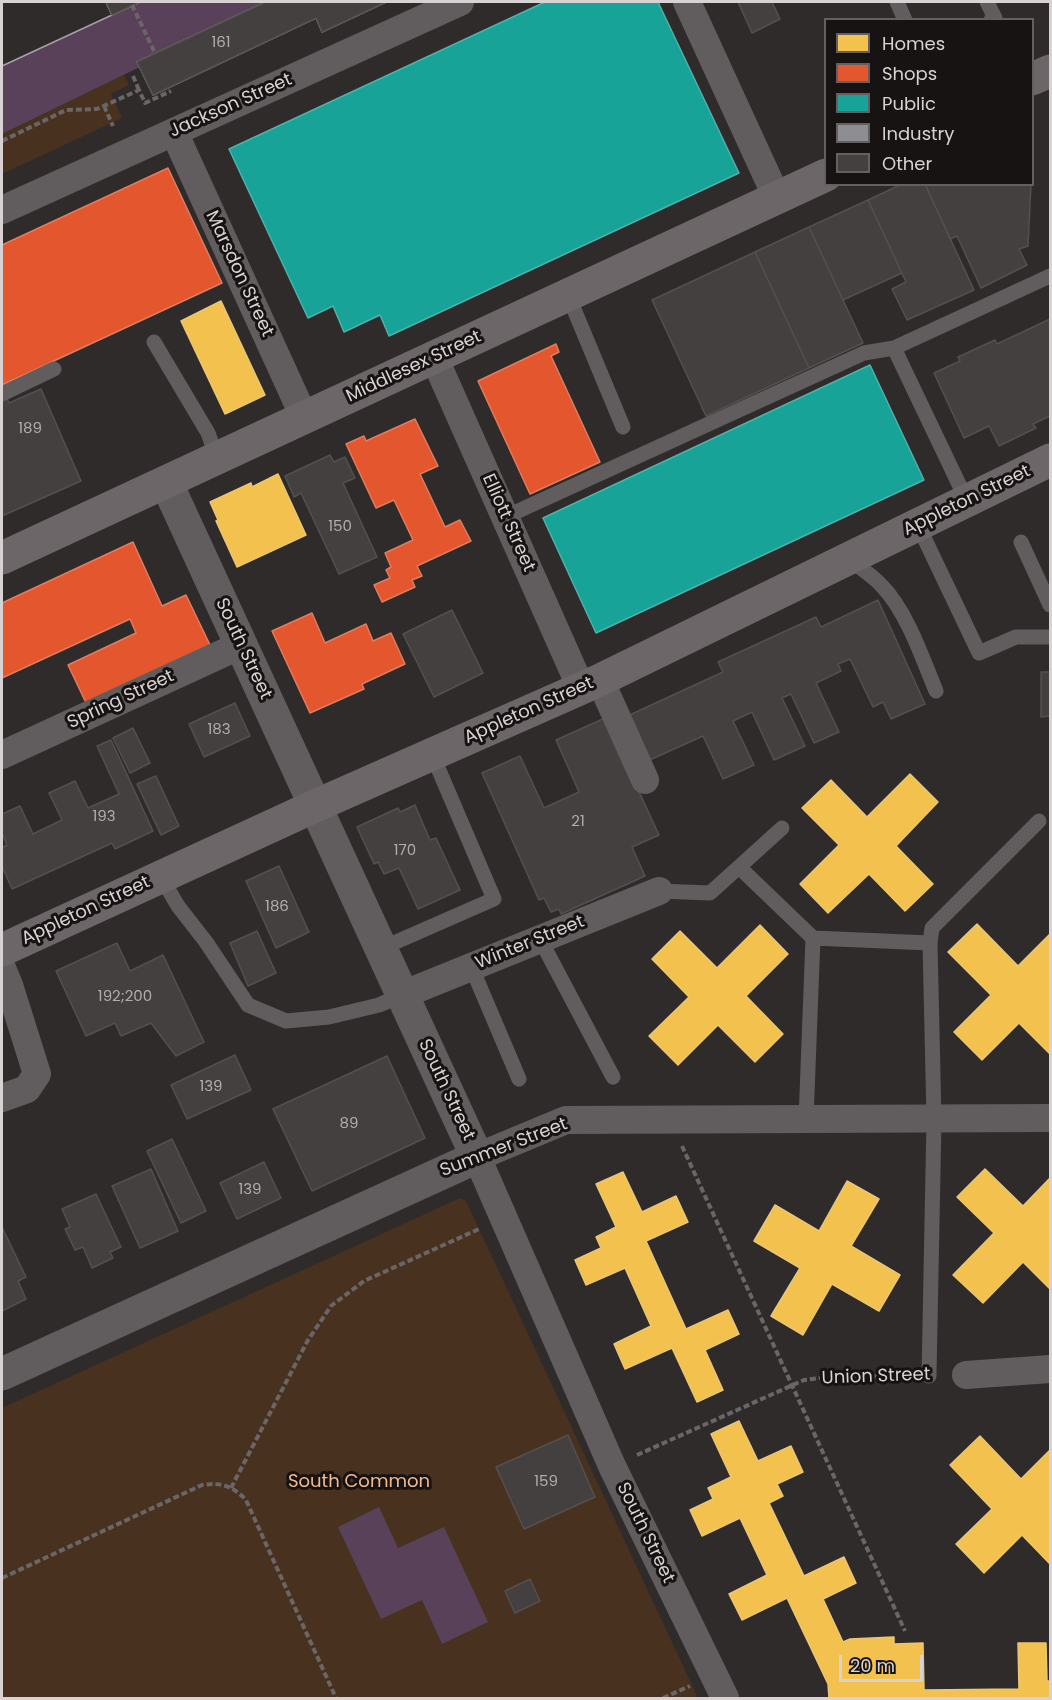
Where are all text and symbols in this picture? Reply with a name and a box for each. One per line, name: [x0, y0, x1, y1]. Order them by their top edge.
legend: [824, 18, 1034, 186]
text: Homes: [882, 31, 945, 56]
house number: 161: [211, 34, 231, 52]
text: Shops: [882, 61, 937, 86]
street label: Jackson Street: [166, 69, 296, 143]
text: Public: [882, 91, 936, 116]
text: Industry: [882, 121, 954, 146]
text: Other: [882, 151, 932, 176]
street label: Marsdon Street: [200, 208, 278, 340]
street label: Middlesex Street: [343, 326, 485, 408]
house number: 189: [18, 420, 42, 438]
street label: Appleton Street: [900, 461, 1034, 541]
street label: Elliott Street: [477, 471, 539, 575]
house number: 150: [328, 518, 352, 536]
street label: South Street: [210, 595, 276, 703]
street label: Spring Street: [64, 666, 178, 734]
street label: Appleton Street: [461, 673, 597, 749]
house number: 183: [207, 721, 231, 739]
house number: 193: [92, 808, 116, 826]
house number: 21: [571, 813, 585, 831]
house number: 170: [394, 842, 416, 860]
street label: Appleton Street: [18, 872, 154, 950]
house number: 186: [265, 898, 289, 916]
street label: Winter Street: [472, 911, 588, 975]
house number: 192;200: [98, 988, 152, 1006]
street label: South Street: [413, 1036, 479, 1144]
house number: 139: [199, 1078, 223, 1096]
street label: Summer Street: [437, 1114, 571, 1182]
house number: 89: [340, 1115, 358, 1133]
house number: 139: [238, 1181, 262, 1199]
street label: Union Street: [821, 1364, 931, 1390]
park label: South Common: [288, 1471, 430, 1493]
house number: 159: [534, 1473, 558, 1491]
street label: South Street: [611, 1479, 679, 1587]
scale bar: [842, 1643, 926, 1681]
text: 20 m: [850, 1653, 895, 1678]

